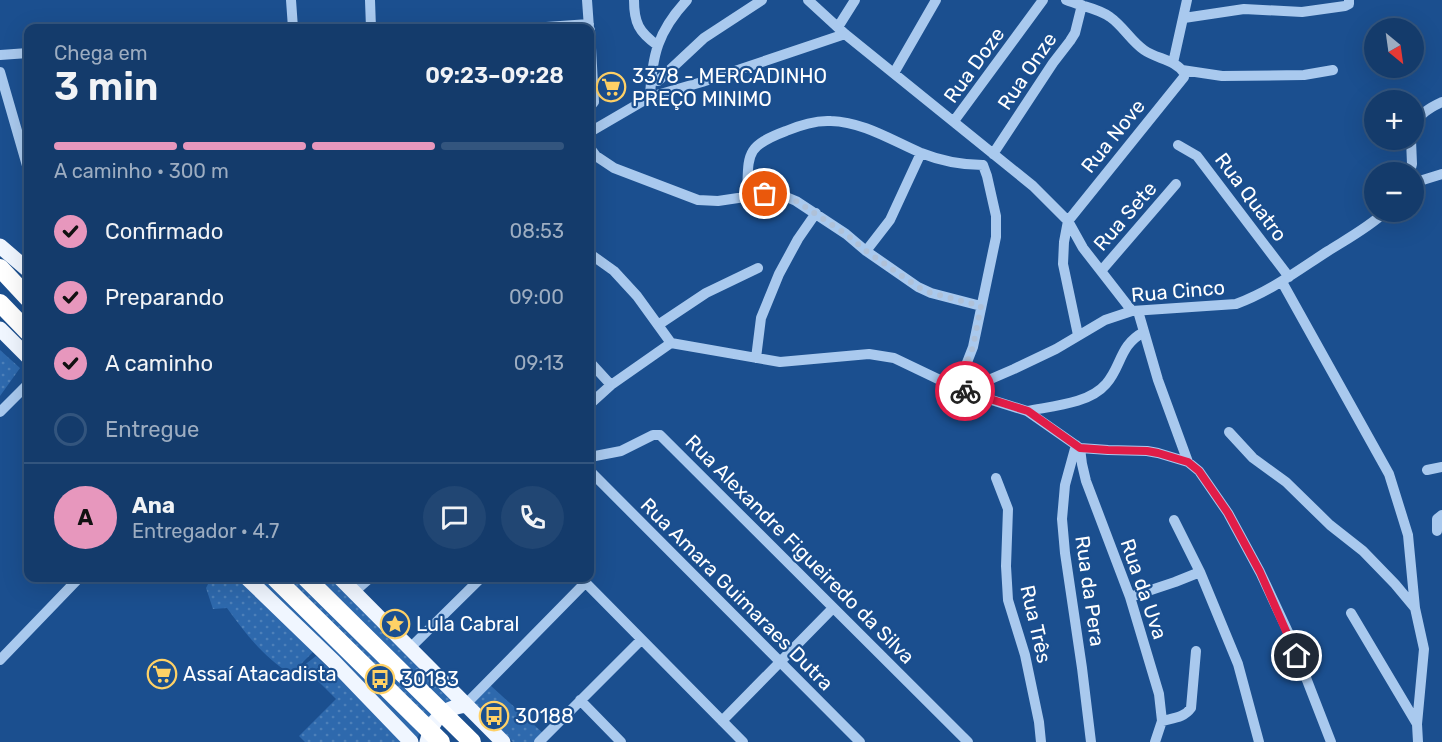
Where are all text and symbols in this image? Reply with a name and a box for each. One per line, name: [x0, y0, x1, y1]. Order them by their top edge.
north arrow: [1364, 18, 1424, 78]
map controls: [1364, 18, 1424, 222]
street label: Rua Doze: [939, 23, 1009, 107]
street label: Rua Onze: [992, 28, 1062, 114]
text: Chega em: [54, 41, 148, 65]
text: 09:23–09:28: [425, 62, 564, 89]
text: 3 min: [54, 64, 159, 110]
place label: 3378 - MERCADINHO PREÇO MINIMO: [632, 64, 827, 111]
supermarket icon: 3378 - MERCADINHO PREÇO MINIMO: [595, 71, 627, 103]
button: +: [1364, 90, 1424, 150]
street label: Rua Nove: [1076, 94, 1150, 178]
street label: Rua Quatro: [1210, 148, 1292, 246]
text: A caminho · 300 m: [54, 159, 229, 183]
button: −: [1364, 162, 1424, 222]
pin: [739, 168, 790, 219]
icon: bag: [748, 177, 781, 210]
street label: Rua Sete: [1088, 177, 1162, 255]
icon: check: [54, 215, 87, 248]
text: Confirmado: [105, 218, 223, 245]
text: 08:53: [510, 219, 564, 243]
street label: Rua Cinco: [1130, 275, 1226, 307]
icon: check: [54, 281, 87, 314]
text: Preparando: [105, 284, 224, 311]
text: 09:00: [509, 285, 564, 309]
icon: check: [54, 347, 87, 380]
text: A caminho: [105, 350, 213, 377]
text: 09:13: [514, 351, 564, 375]
courier: [935, 361, 995, 421]
icon: bike: [949, 375, 982, 408]
text: Entregue: [105, 416, 199, 443]
street label: Rua Alexandre Figueiredo da Silva: [680, 429, 920, 669]
button: chat: [423, 486, 486, 549]
button: phone: [501, 486, 564, 549]
text: Ana: [132, 492, 175, 519]
street label: Rua Amara Guimaraes Dutra: [636, 493, 838, 695]
text: A: [78, 504, 93, 531]
text: Entregador · 4.7: [132, 519, 279, 543]
street label: Rua da Pera: [1070, 534, 1110, 648]
street label: Rua da Uva: [1116, 536, 1172, 642]
street label: Rua Três: [1015, 583, 1057, 665]
place icon: Lula Cabral: [379, 608, 411, 640]
place label: Lula Cabral: [416, 612, 519, 636]
pin: [1271, 630, 1322, 681]
icon: home: [1280, 639, 1313, 672]
supermarket icon: Assaí Atacadista: [146, 658, 178, 690]
place label: Assaí Atacadista: [183, 662, 337, 686]
bus stop icon: 30183: [364, 663, 396, 695]
place label: 30183: [401, 667, 459, 691]
bus stop icon: 30188: [478, 700, 510, 732]
place label: 30188: [515, 704, 574, 728]

